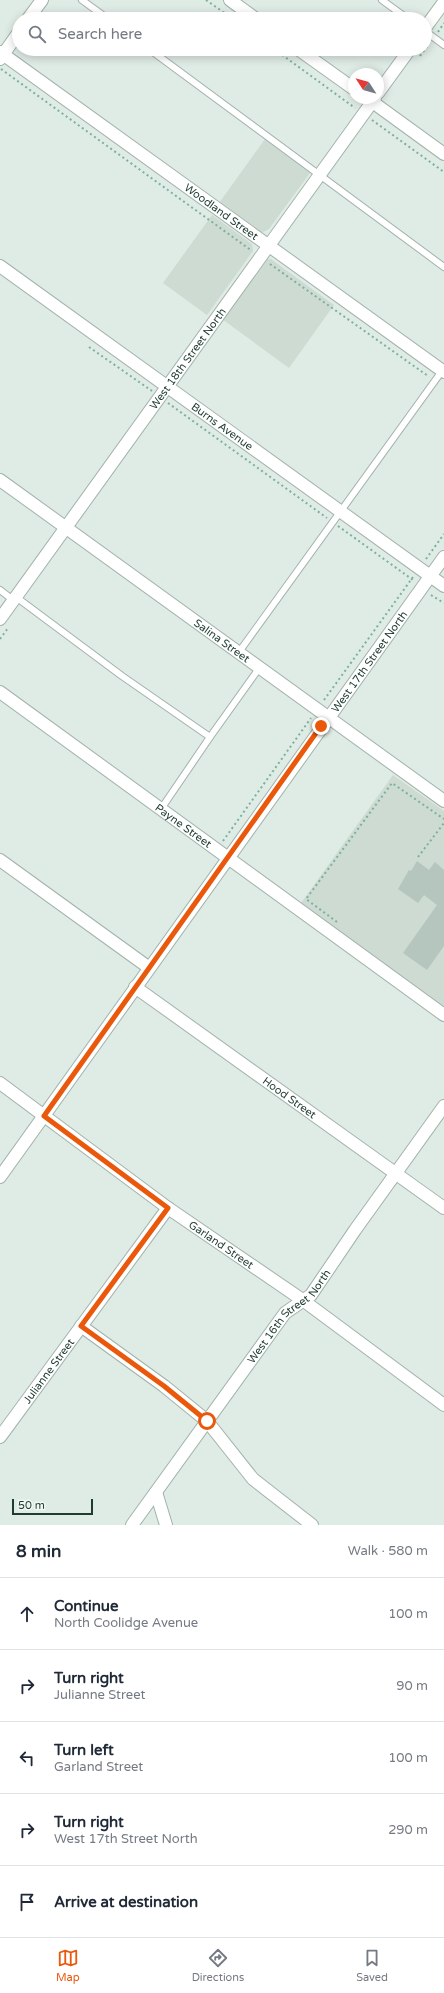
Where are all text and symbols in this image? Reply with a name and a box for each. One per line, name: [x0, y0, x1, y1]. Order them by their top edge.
search box: [12, 12, 432, 56]
icon: search: [26, 23, 48, 45]
text: Search here: [58, 25, 142, 43]
north arrow: [348, 68, 384, 104]
street label: Woodland Street: [182, 181, 261, 243]
street label: West 18th Street North: [147, 305, 228, 412]
street label: Burns Avenue: [189, 400, 256, 453]
street label: West 17th Street North: [328, 608, 410, 715]
street label: Salina Street: [192, 616, 252, 665]
route end: [312, 717, 330, 735]
street label: Payne Street: [153, 801, 214, 850]
street label: Hood Street: [260, 1074, 319, 1121]
street label: Garland Street: [186, 1218, 256, 1271]
street label: West 16th Street North: [244, 1267, 333, 1366]
street label: Julianne Street: [20, 1336, 77, 1406]
route start: [198, 1412, 216, 1430]
scale bar: [12, 1497, 93, 1516]
text: 50 m: [18, 1499, 45, 1512]
text: 8 min: [16, 1541, 61, 1562]
text: Walk · 580 m: [348, 1543, 428, 1559]
text: Continue: [54, 1597, 118, 1615]
icon: ahead: [16, 1603, 38, 1625]
text: 100 m: [388, 1606, 428, 1622]
text: North Coolidge Avenue: [54, 1615, 198, 1631]
text: Turn right: [54, 1669, 124, 1687]
icon: right: [16, 1675, 38, 1697]
text: 90 m: [396, 1678, 428, 1694]
text: Julianne Street: [54, 1687, 145, 1703]
text: Turn left: [54, 1741, 114, 1759]
icon: left: [16, 1747, 38, 1769]
text: 100 m: [388, 1750, 428, 1766]
text: Garland Street: [54, 1759, 143, 1775]
text: Turn right: [54, 1813, 124, 1831]
icon: right: [16, 1819, 38, 1841]
text: 290 m: [388, 1822, 428, 1838]
text: West 17th Street North: [54, 1831, 198, 1847]
icon: arrive: [16, 1891, 38, 1913]
text: Arrive at destination: [54, 1893, 198, 1911]
tab: Map: [56, 1947, 80, 1984]
tab: Directions: [192, 1947, 244, 1984]
tab: Saved: [356, 1947, 388, 1984]

